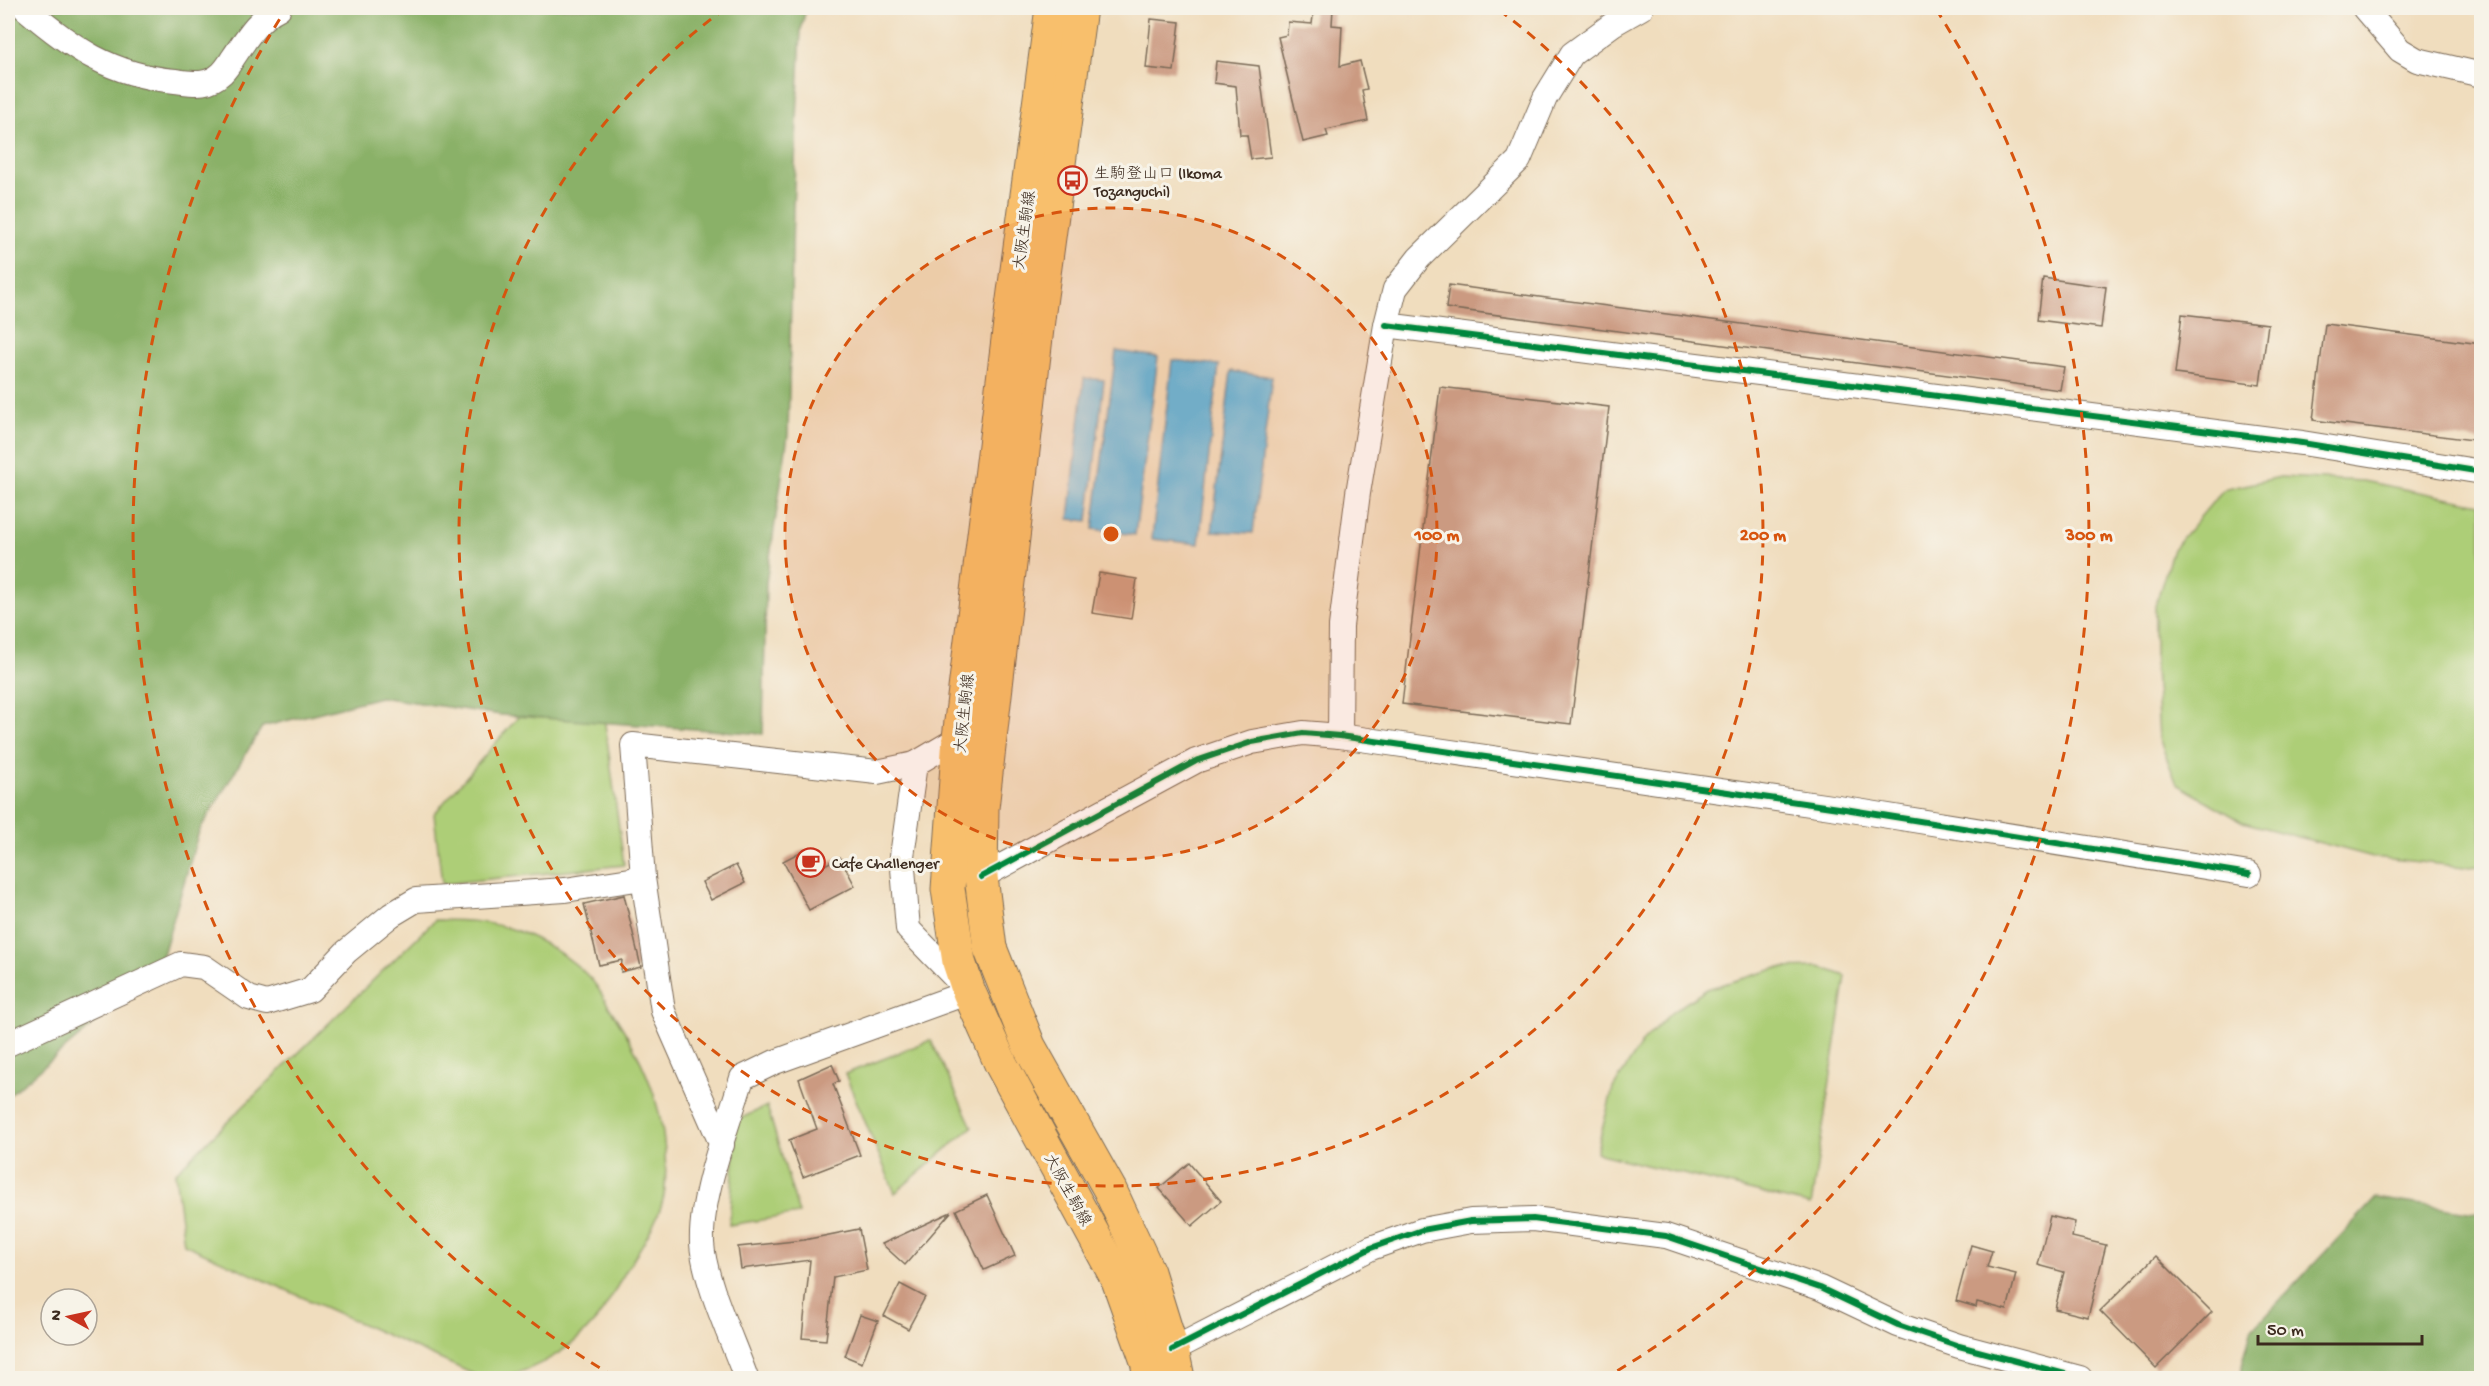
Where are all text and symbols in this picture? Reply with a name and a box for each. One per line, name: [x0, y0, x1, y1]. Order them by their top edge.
bus stop icon: 生駒登山口 (Ikoma Tozanguchi): [1057, 165, 1089, 197]
place label: 生駒登山口 (Ikoma Tozanguchi): [1093, 165, 1223, 203]
street label: 大阪生駒線: [1010, 189, 1041, 271]
centre of rings: [1101, 524, 1121, 544]
text: 100 m: [1414, 526, 1460, 547]
text: 200 m: [1740, 526, 1786, 547]
text: 300 m: [2065, 526, 2113, 547]
street label: 大阪生駒線: [951, 672, 980, 754]
cafe icon: Cafe Challenger: [795, 846, 827, 878]
place label: Cafe Challenger: [832, 856, 940, 875]
street label: 大阪生駒線: [1038, 1150, 1095, 1230]
north arrow: [39, 1287, 99, 1347]
text: N: [47, 1308, 68, 1322]
scale bar: [2258, 1308, 2422, 1346]
text: 50 m: [2267, 1321, 2304, 1342]

